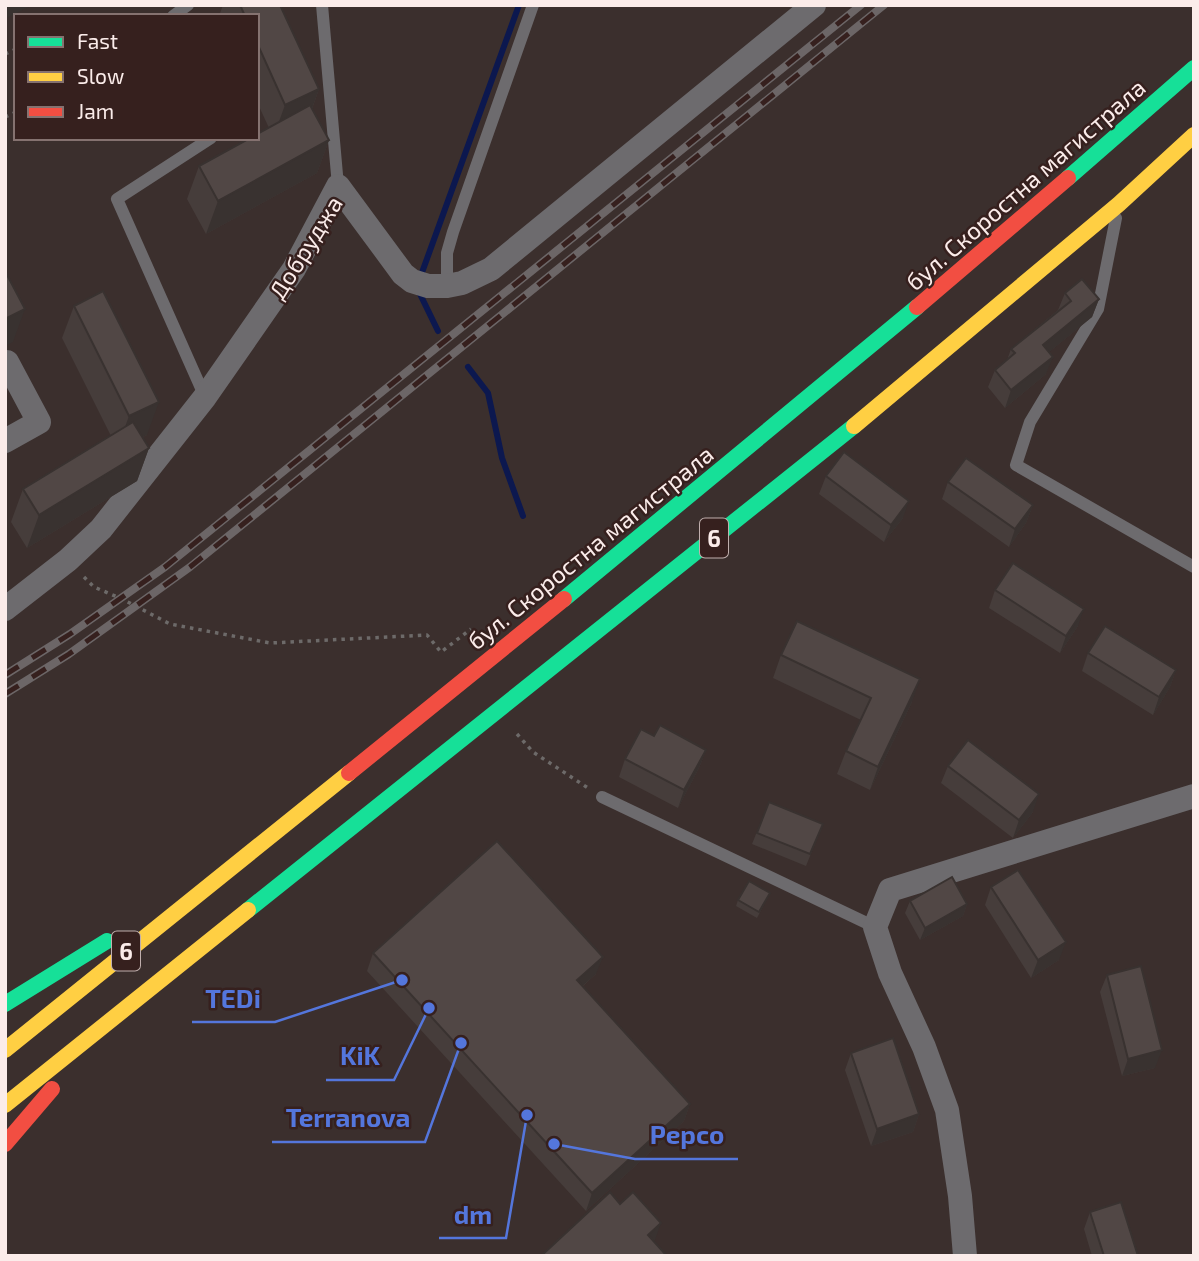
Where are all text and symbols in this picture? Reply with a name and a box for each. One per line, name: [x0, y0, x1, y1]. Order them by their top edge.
legend: [14, 14, 259, 140]
text: Fast: [77, 28, 118, 53]
text: Slow: [77, 63, 124, 88]
street label: бул. Скоростна магистрала: [899, 72, 1151, 297]
text: Jam: [77, 98, 114, 123]
street label: Добруджа: [262, 190, 349, 304]
street label: бул. Скоростна магистрала: [461, 439, 719, 656]
road number: 6: [700, 518, 728, 558]
road number: 6: [112, 932, 140, 970]
callout: TEDi: [192, 975, 275, 1022]
text: TEDi: [205, 982, 261, 1013]
callout: KiK: [326, 1033, 394, 1080]
text: KiK: [340, 1039, 381, 1070]
callout: Terranova: [272, 1095, 425, 1142]
text: Terranova: [286, 1101, 410, 1132]
callout: Pepco: [635, 1112, 738, 1159]
text: Pepco: [650, 1118, 724, 1149]
callout: dm: [439, 1191, 506, 1238]
text: dm: [454, 1198, 492, 1229]

